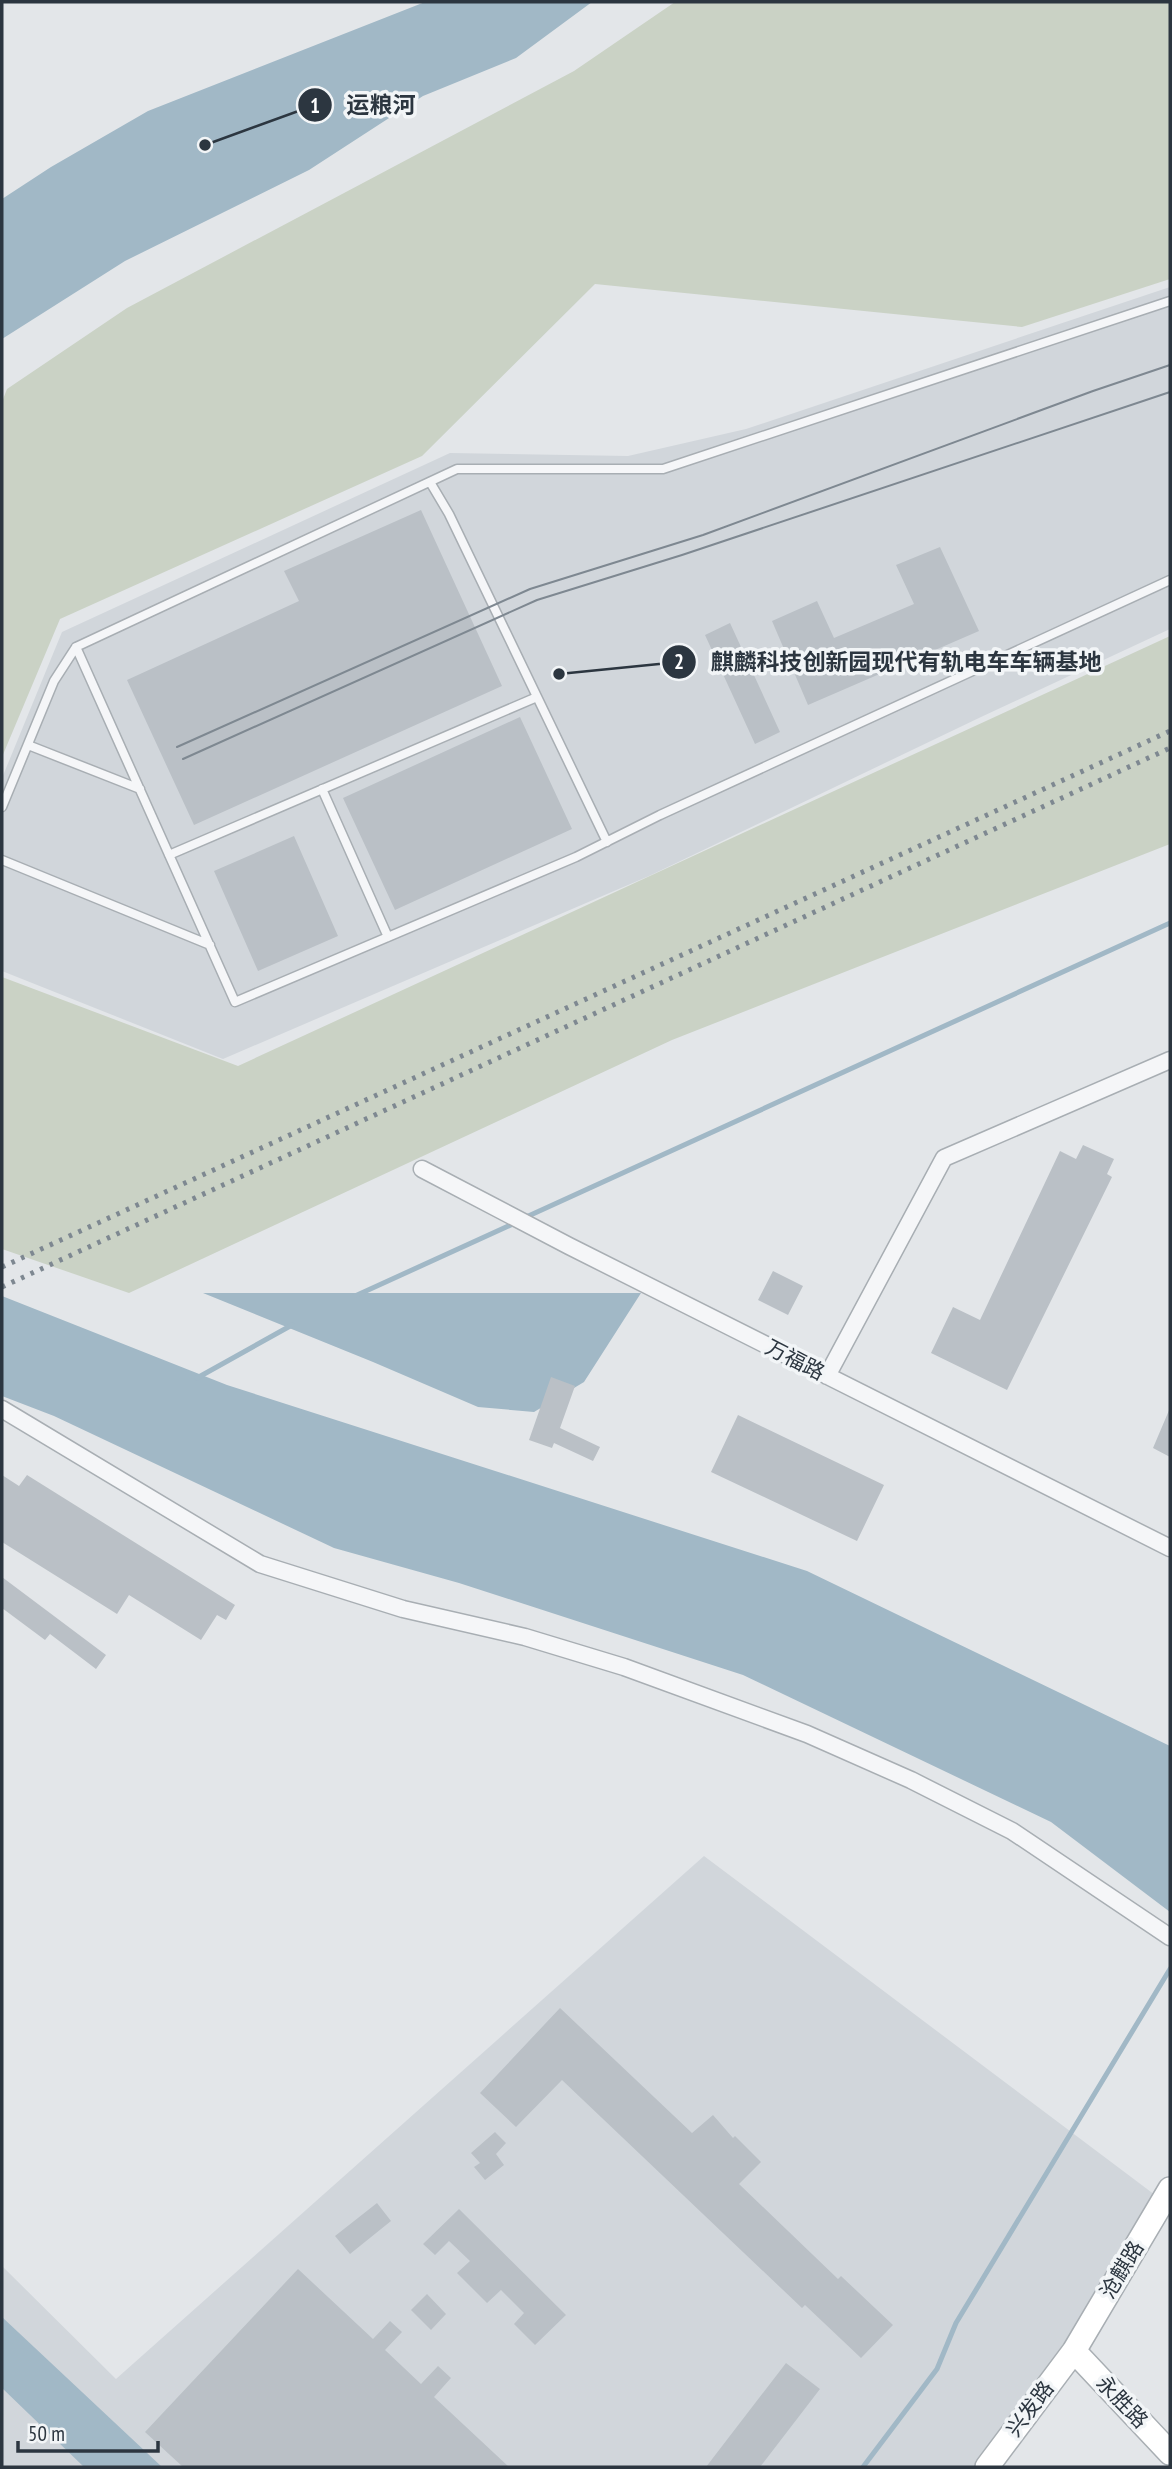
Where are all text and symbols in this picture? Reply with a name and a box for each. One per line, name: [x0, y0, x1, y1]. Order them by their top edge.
callout: 运粮河: [297, 83, 429, 127]
text: 运粮河: [347, 90, 416, 119]
text: 1: [310, 92, 320, 119]
callout: 麒麟科技创新园现代有轨电车车辆基地: [661, 640, 1115, 684]
text: 麒麟科技创新园现代有轨电车车辆基地: [711, 647, 1102, 676]
text: 2: [674, 648, 684, 675]
street label: 万福路: [761, 1333, 829, 1386]
street label: 沧麒路: [1094, 2236, 1149, 2304]
street label: 永胜路: [1091, 2370, 1154, 2434]
street label: 兴发路: [1000, 2375, 1059, 2442]
scale bar: [18, 2410, 158, 2454]
text: 50 m: [28, 2420, 65, 2447]

